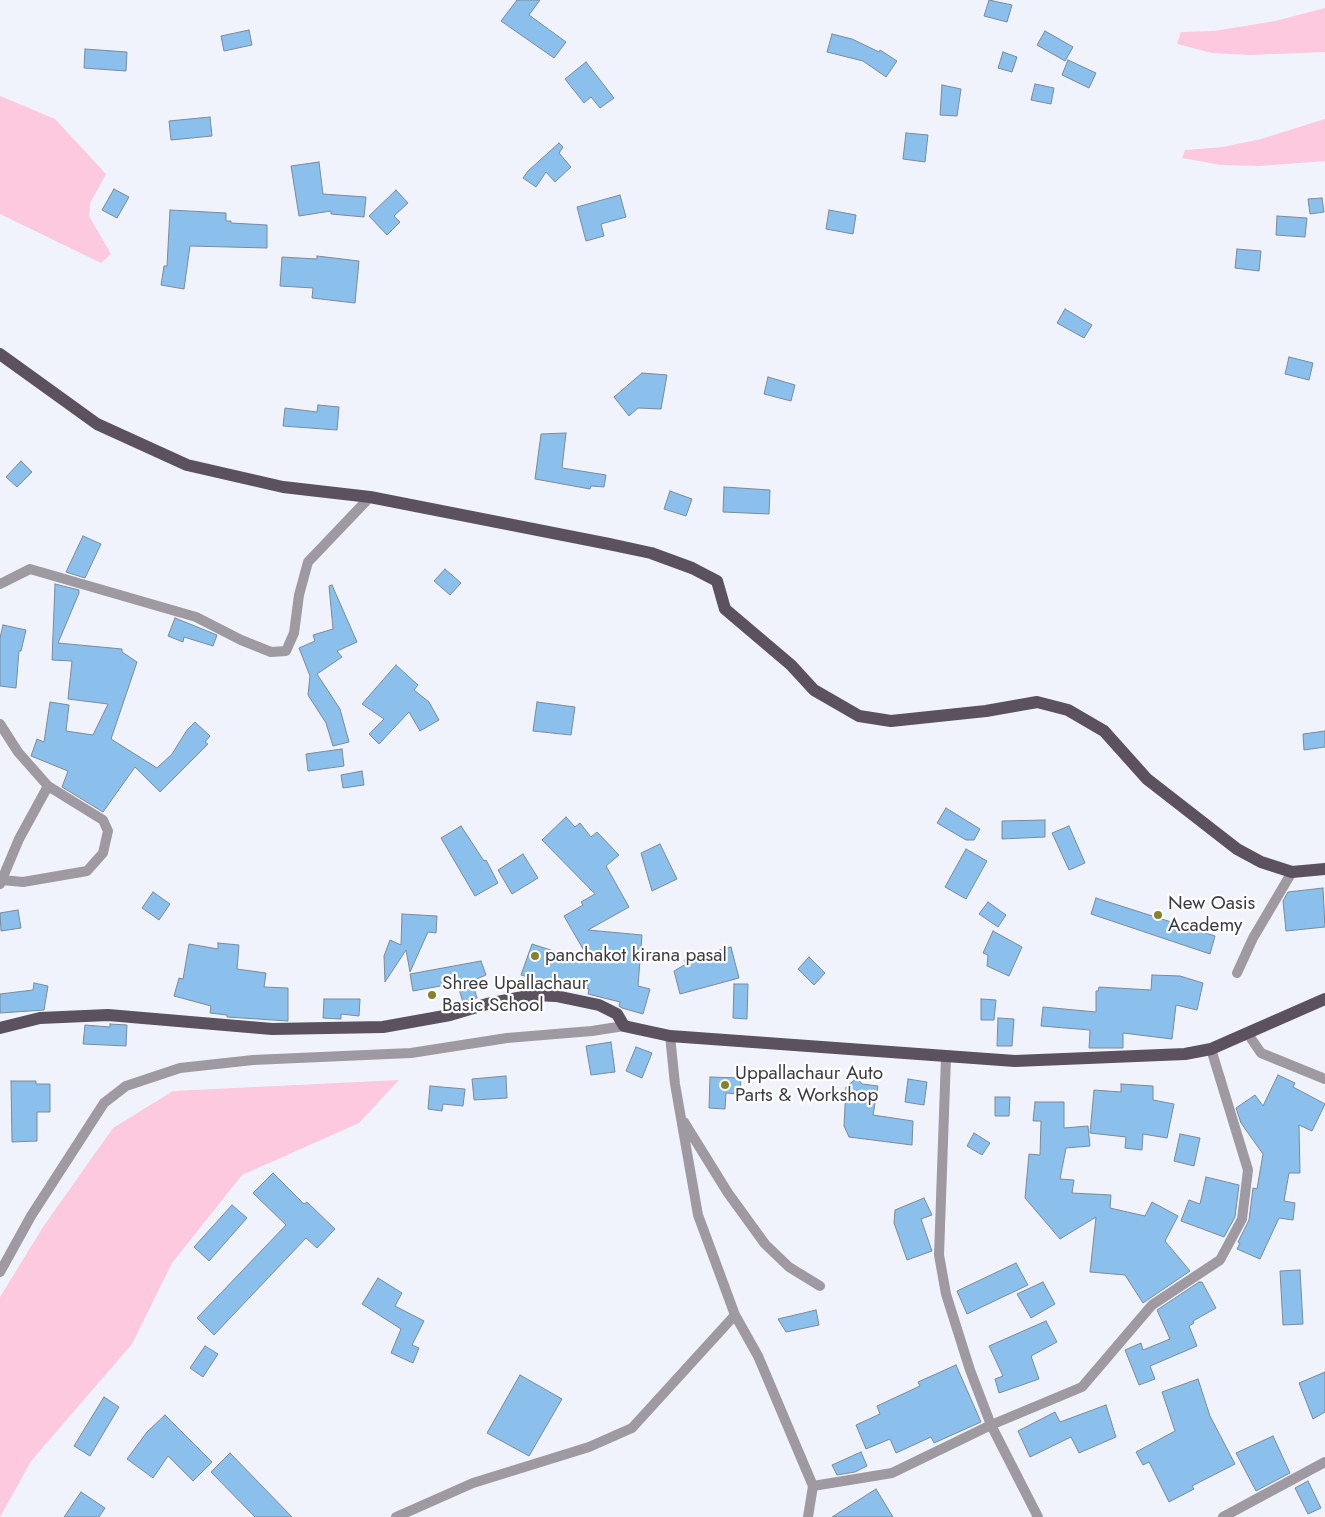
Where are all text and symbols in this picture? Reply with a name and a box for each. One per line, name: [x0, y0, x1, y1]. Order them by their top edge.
place label: New Oasis Academy: [1168, 893, 1255, 937]
marker: New Oasis Academy: [1152, 909, 1164, 921]
place label: panchakot kirana pasal: [545, 945, 727, 967]
marker: panchakot kirana pasal: [529, 950, 541, 962]
place label: Shree Upallachaur Basic School: [442, 973, 588, 1017]
marker: Shree Upallachaur Basic School: [426, 989, 438, 1001]
place label: Uppallachaur Auto Parts & Workshop: [735, 1063, 883, 1107]
marker: Uppallachaur Auto Parts & Workshop: [719, 1079, 731, 1091]

